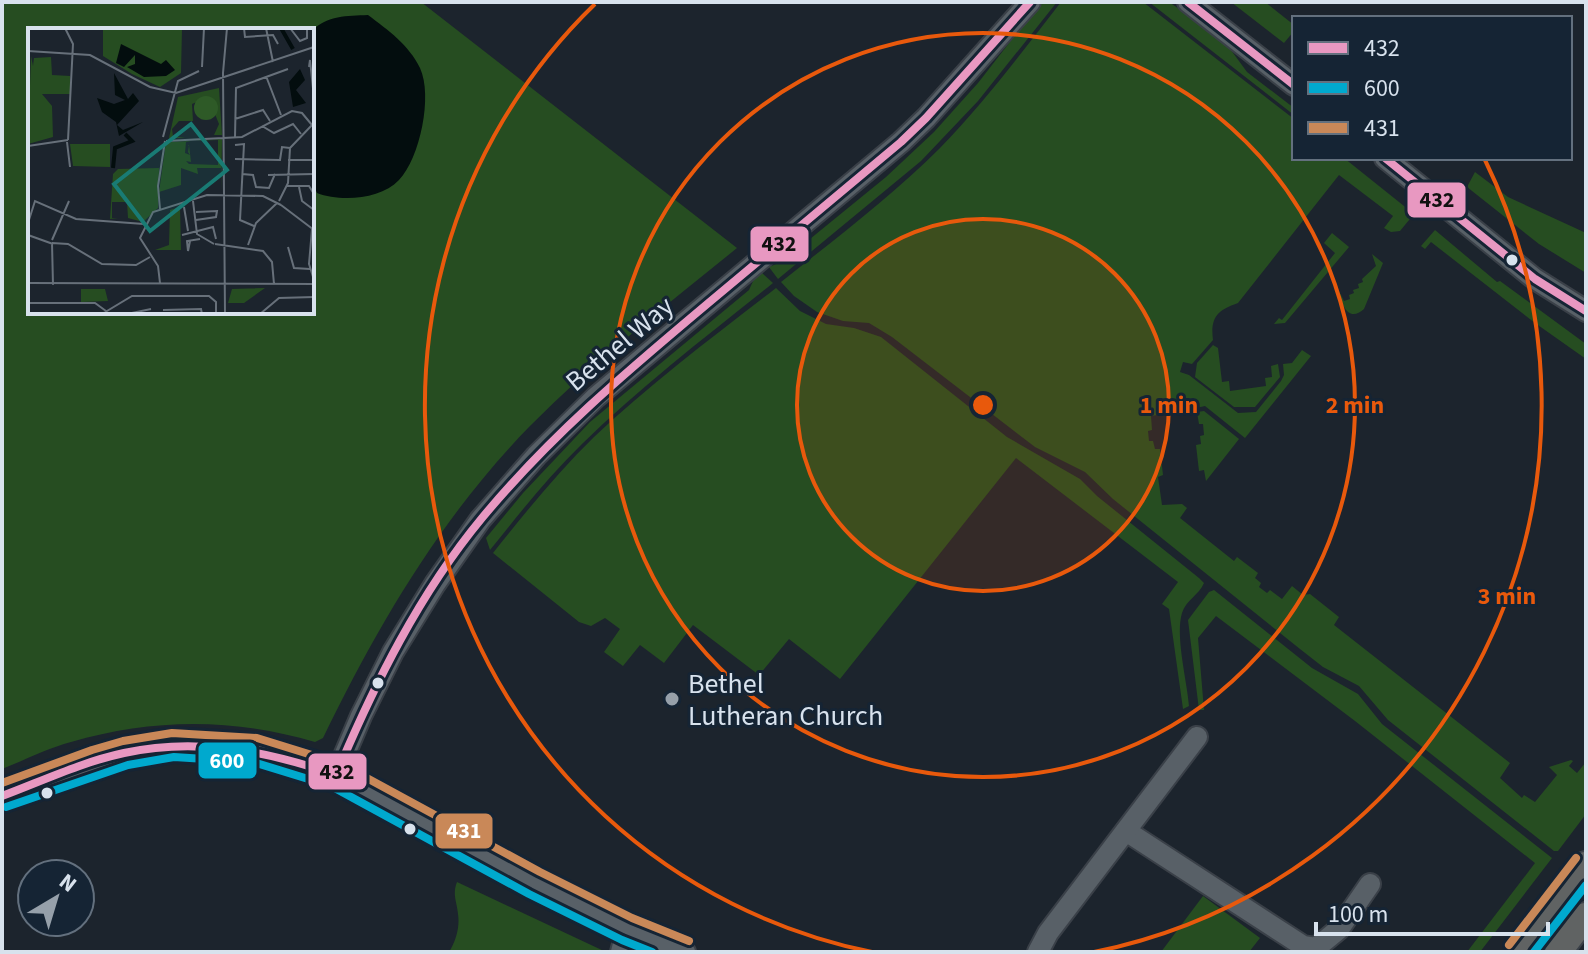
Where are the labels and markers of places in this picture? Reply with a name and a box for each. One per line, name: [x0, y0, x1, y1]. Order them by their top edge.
unlabelled marker: [1504, 252, 1520, 268]
centre of rings: [969, 391, 997, 419]
place label: Bethel Lutheran Church: [688, 664, 883, 736]
unlabelled marker: [370, 675, 386, 691]
marker: Bethel Lutheran Church: [663, 690, 681, 708]
unlabelled marker: [39, 785, 55, 801]
unlabelled marker: [402, 821, 418, 837]

